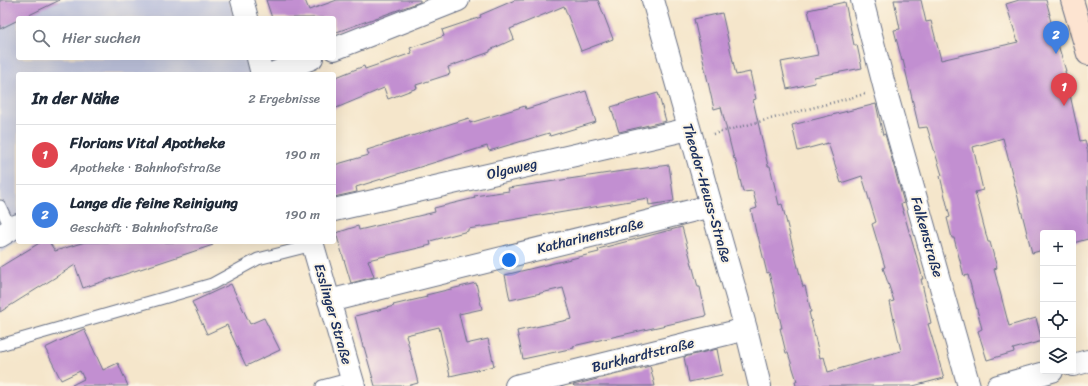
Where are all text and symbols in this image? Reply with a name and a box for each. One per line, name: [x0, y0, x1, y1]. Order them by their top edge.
search box: [16, 16, 336, 60]
pin: 2: [1043, 21, 1069, 54]
text: Hier suchen: [62, 25, 141, 51]
icon: search: [30, 27, 52, 49]
pin: 1: [1051, 73, 1077, 106]
text: In der Nähe: [32, 83, 119, 113]
text: 2 Ergebnisse: [248, 87, 320, 110]
street label: Theodor-Heuss-Straße: [675, 120, 739, 266]
text: Florians Vital Apotheke: [70, 130, 225, 156]
text: 1: [42, 143, 48, 166]
text: 190 m: [285, 143, 320, 166]
street label: Olgaweg: [484, 151, 540, 187]
text: Apotheke · Bahnhofstraße: [70, 156, 221, 179]
text: Lange die feine Reinigung: [70, 190, 238, 216]
street label: Falkenstraße: [904, 194, 950, 280]
text: 2: [41, 203, 49, 226]
text: 190 m: [285, 203, 320, 226]
street label: Katharinenstraße: [534, 211, 646, 261]
text: Geschäft · Bahnhofstraße: [70, 216, 218, 239]
map controls: [1040, 230, 1076, 374]
button: +: [1040, 230, 1076, 266]
your location: [499, 250, 519, 270]
street label: Esslinger Straße: [307, 260, 359, 368]
button: −: [1040, 266, 1076, 302]
button: locate: [1040, 302, 1076, 338]
street label: Burkhardtstraße: [589, 330, 697, 380]
button: layers: [1040, 338, 1076, 374]

